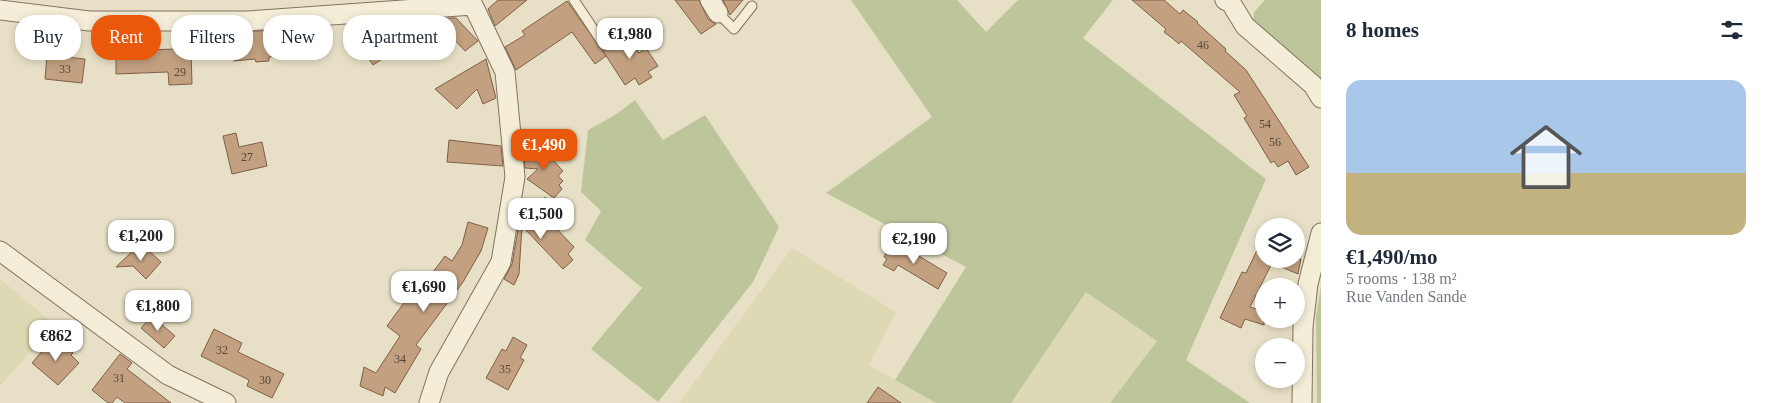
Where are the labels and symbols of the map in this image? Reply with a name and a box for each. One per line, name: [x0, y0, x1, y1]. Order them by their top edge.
pin: €1,980: [589, 18, 671, 60]
house number: 46: [1197, 38, 1209, 52]
house number: 33: [59, 62, 71, 76]
house number: 29: [174, 65, 186, 79]
house number: 54: [1259, 117, 1271, 131]
pin: €1,490: [503, 128, 585, 171]
house number: 56: [1269, 135, 1281, 149]
house number: 27: [241, 150, 253, 164]
pin: €1,500: [500, 198, 582, 240]
pin: €1,200: [100, 220, 182, 262]
pin: €2,190: [873, 222, 955, 265]
pin: €1,690: [383, 270, 465, 313]
pin: €1,800: [117, 290, 199, 332]
pin: €862: [26, 320, 86, 362]
house number: 32: [216, 343, 228, 357]
house number: 34: [394, 352, 406, 366]
house number: 35: [499, 362, 511, 376]
house number: 31: [113, 371, 125, 385]
house number: 30: [259, 373, 271, 387]

